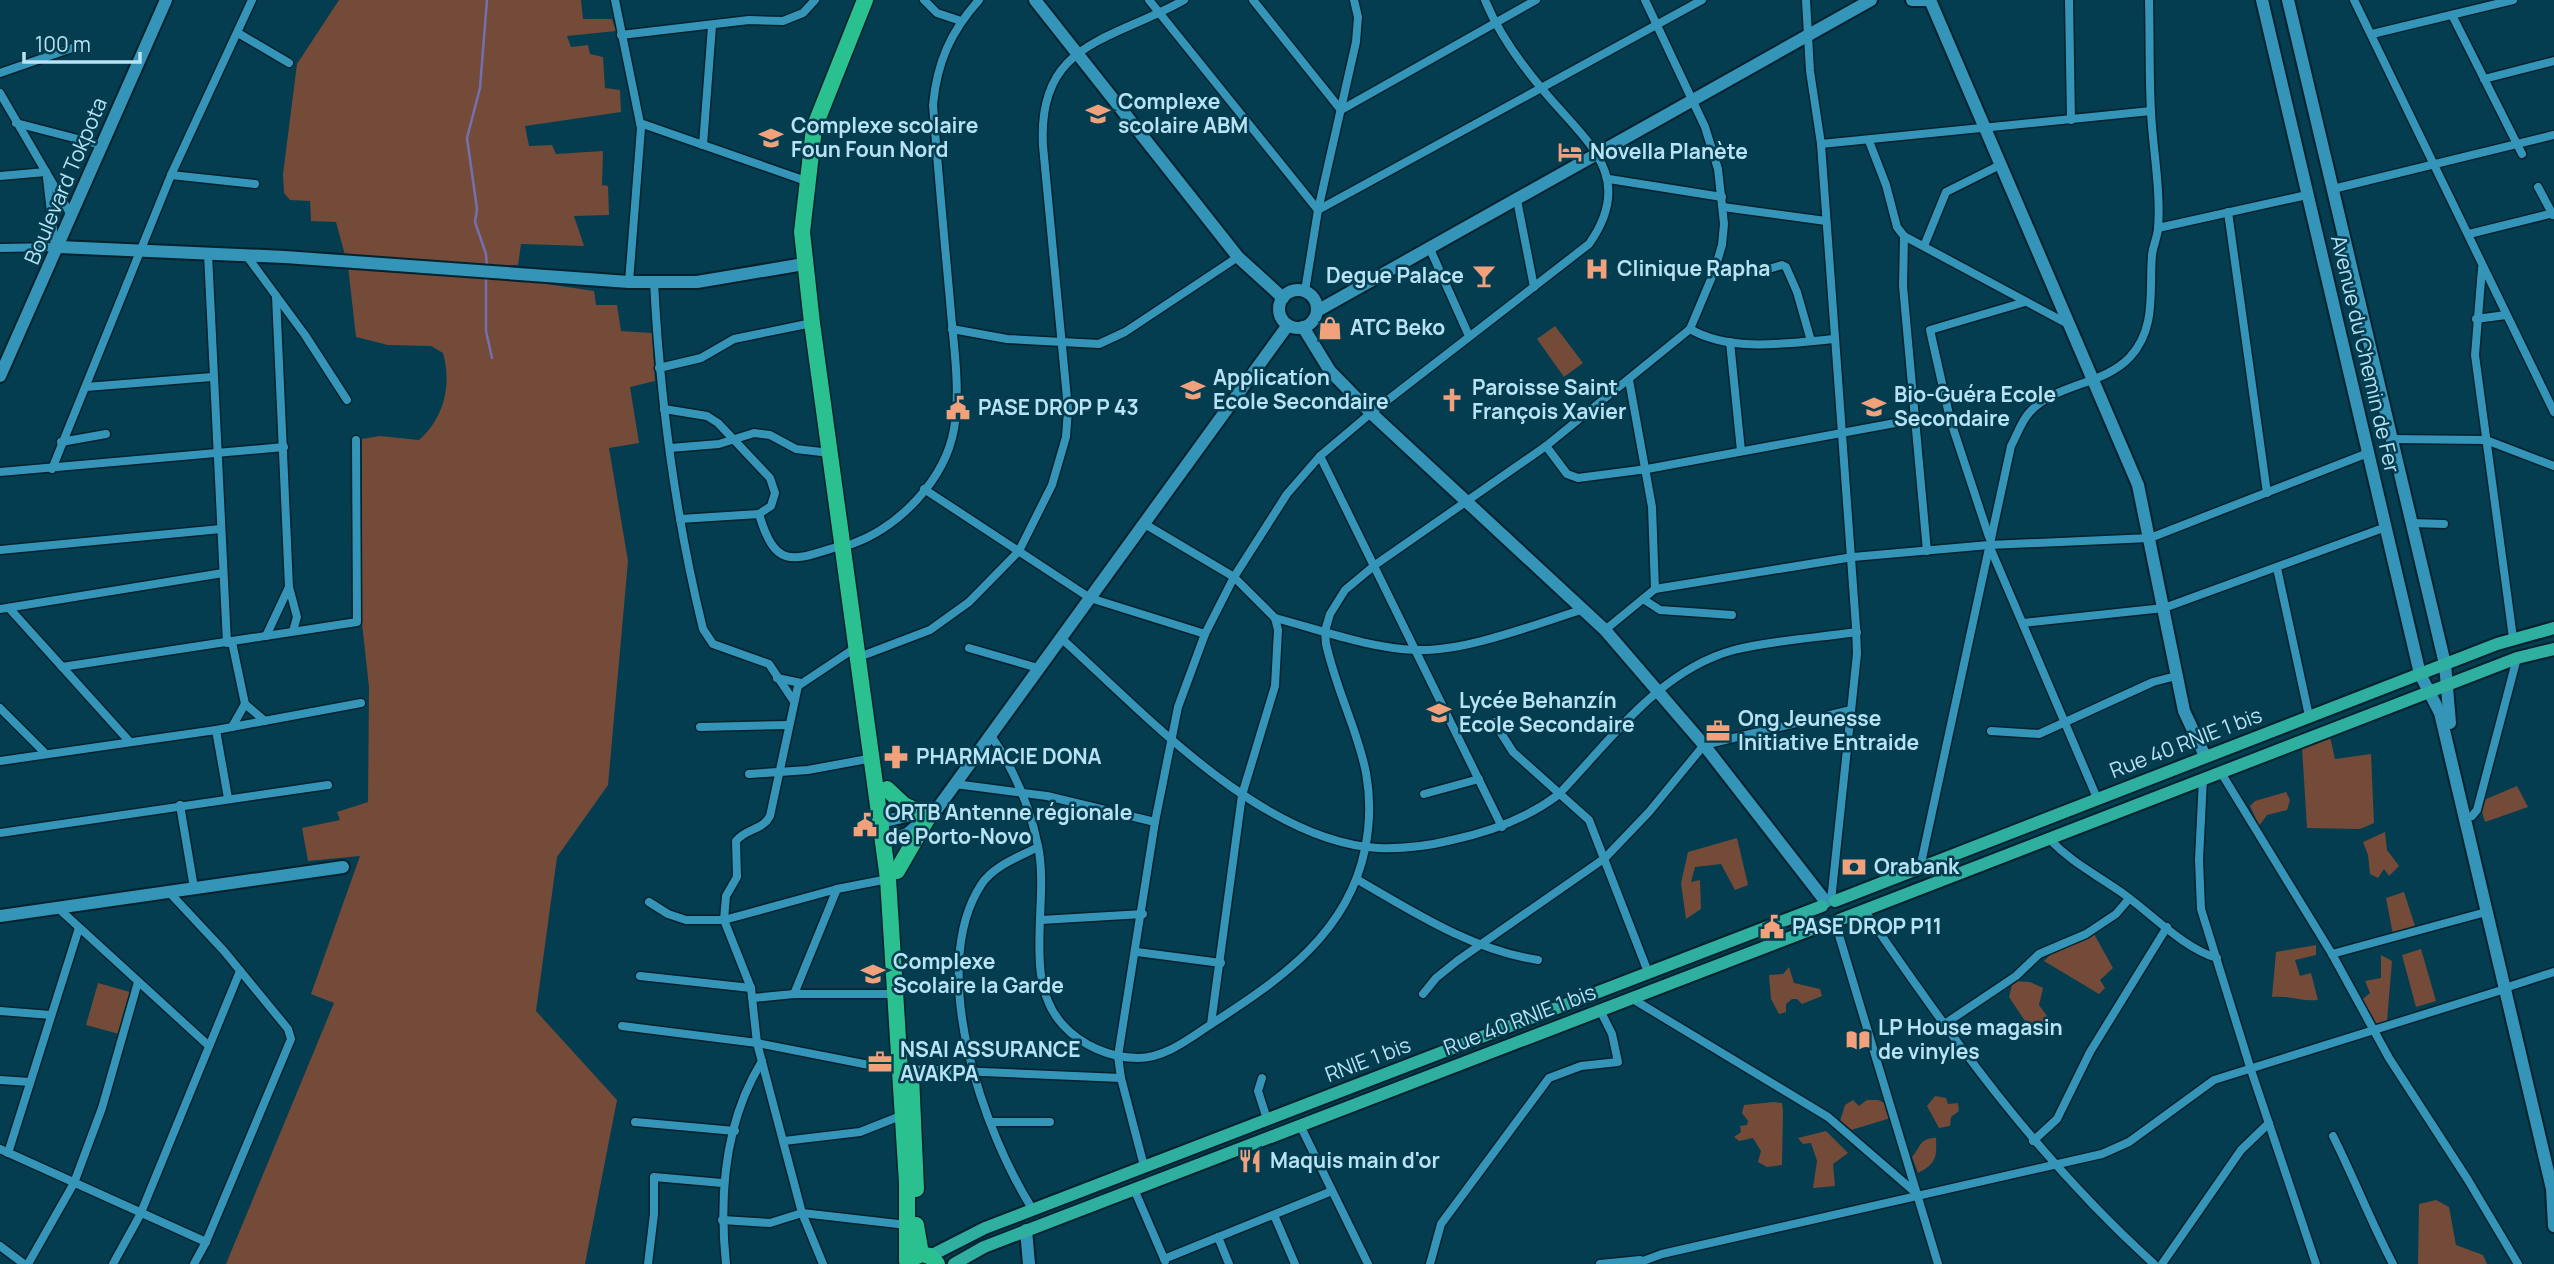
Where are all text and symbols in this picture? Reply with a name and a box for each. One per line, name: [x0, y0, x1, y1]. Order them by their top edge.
scale bar: [24, 21, 140, 65]
text: 100 m: [35, 30, 91, 58]
place label: Complexe scolaire ABM: [1118, 87, 1248, 139]
street label: Boulevard Tokpota: [17, 93, 113, 268]
school or university icon: Complexe scolaire ABM: [1084, 100, 1112, 128]
place label: Complexe scolaire Foun Foun Nord: [791, 111, 978, 163]
school or university icon: Complexe scolaire Foun Foun Nord: [757, 124, 785, 152]
place label: Novella Planète: [1590, 137, 1748, 165]
hotel icon: Novella Planète: [1556, 138, 1584, 166]
street label: Avenue du Chemin de Fer: [2325, 232, 2407, 476]
place label: Clinique Rapha: [1617, 254, 1770, 282]
hospital icon: Clinique Rapha: [1583, 255, 1611, 283]
place label: Degue Palace: [1326, 261, 1464, 289]
bar icon: Degue Palace: [1470, 262, 1498, 290]
place label: ATC Beko: [1350, 313, 1445, 341]
shop icon: ATC Beko: [1316, 314, 1344, 342]
place label: Applicatíon Ecole Secondaire: [1213, 363, 1389, 415]
place label: Paroisse Saint François Xavier: [1472, 373, 1626, 425]
school or university icon: Applicatíon Ecole Secondaire: [1179, 376, 1207, 404]
place label: Bio-Guéra Ecole Secondaire: [1894, 380, 2056, 432]
church icon: Paroisse Saint François Xavier: [1438, 386, 1466, 414]
place label: PASE DROP P 43: [978, 393, 1139, 421]
school or university icon: Bio-Guéra Ecole Secondaire: [1860, 393, 1888, 421]
public building icon: PASE DROP P 43: [944, 394, 972, 422]
place label: Lycée Behanzín Ecole Secondaire: [1459, 686, 1635, 738]
school or university icon: Lycée Behanzín Ecole Secondaire: [1425, 699, 1453, 727]
street label: Rue 40 RNIE 1 bis: [2105, 700, 2266, 784]
place label: Ong Jeunesse Initiative Entraide: [1738, 704, 1919, 756]
office icon: Ong Jeunesse Initiative Entraide: [1704, 717, 1732, 745]
place label: PHARMACIE DONA: [916, 742, 1102, 770]
pharmacy icon: PHARMACIE DONA: [882, 743, 910, 771]
place label: ORTB Antenne régionale de Porto-Novo: [885, 798, 1132, 850]
public building icon: ORTB Antenne régionale de Porto-Novo: [851, 811, 879, 839]
place label: Orabank: [1874, 852, 1960, 880]
bank icon: Orabank: [1840, 853, 1868, 881]
place label: PASE DROP P11: [1792, 912, 1942, 940]
public building icon: PASE DROP P11: [1758, 913, 1786, 941]
place label: Complexe Scolaire la Garde: [893, 947, 1064, 999]
school or university icon: Complexe Scolaire la Garde: [859, 960, 887, 988]
street label: Rue 40 RNIE 1 bis: [1439, 977, 1600, 1061]
place label: LP House magasin de vinyles: [1878, 1013, 2063, 1065]
library icon: LP House magasin de vinyles: [1844, 1026, 1872, 1054]
street label: RNIE 1 bis: [1321, 1030, 1414, 1088]
place label: NSAI ASSURANCE AVAKPA: [900, 1035, 1081, 1087]
office icon: NSAI ASSURANCE AVAKPA: [866, 1048, 894, 1076]
place label: Maquis main d'or: [1270, 1146, 1440, 1174]
restaurant icon: Maquis main d'or: [1236, 1147, 1264, 1175]

